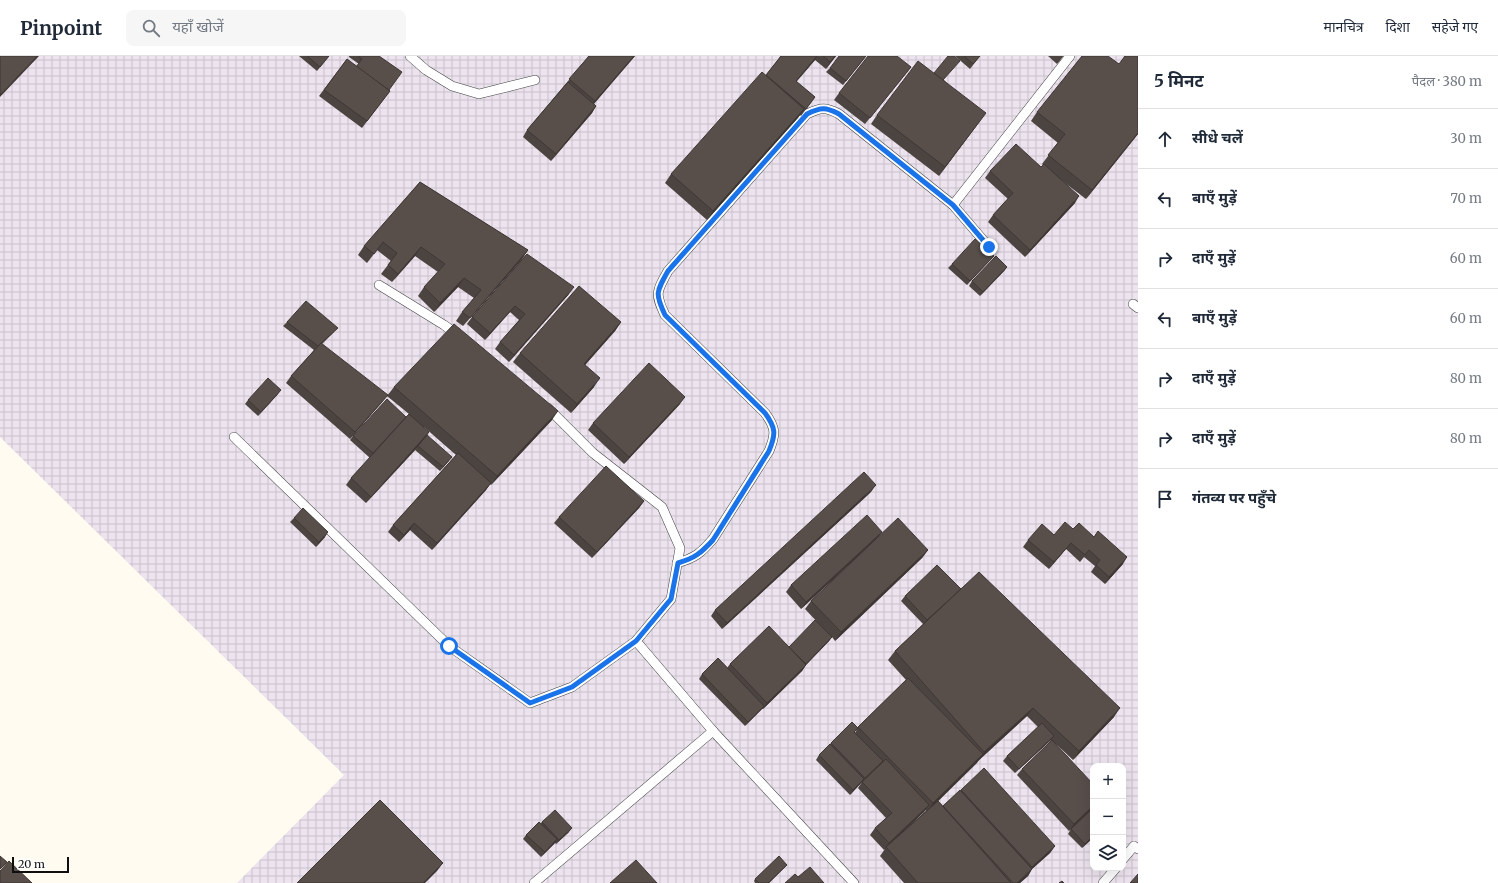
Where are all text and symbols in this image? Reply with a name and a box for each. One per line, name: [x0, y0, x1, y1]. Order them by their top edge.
search box: [126, 10, 406, 46]
text: Pinpoint: [20, 16, 102, 40]
icon: search: [140, 17, 162, 39]
text: यहाँ खोजें: [172, 17, 224, 36]
text: मानचित्र: [1324, 18, 1364, 36]
text: दिशा: [1386, 18, 1410, 36]
text: सहेजे गए: [1432, 18, 1478, 36]
text: 5 मिनट: [1154, 70, 1204, 92]
text: पैदल · 380 m: [1412, 73, 1482, 90]
icon: ahead: [1154, 128, 1176, 150]
text: सीधे चलें: [1192, 128, 1243, 147]
text: 30 m: [1450, 130, 1482, 147]
icon: left: [1154, 188, 1176, 210]
text: बाएँ मुड़ें: [1192, 188, 1237, 207]
text: 70 m: [1451, 190, 1482, 207]
route end: [980, 238, 998, 256]
icon: right: [1154, 248, 1176, 270]
text: दाएँ मुड़ें: [1192, 248, 1236, 267]
text: 60 m: [1450, 250, 1482, 267]
icon: left: [1154, 308, 1176, 330]
text: बाएँ मुड़ें: [1192, 308, 1237, 327]
text: 60 m: [1450, 310, 1482, 327]
icon: right: [1154, 368, 1176, 390]
text: दाएँ मुड़ें: [1192, 368, 1236, 387]
text: 80 m: [1450, 370, 1482, 387]
icon: right: [1154, 428, 1176, 450]
text: दाएँ मुड़ें: [1192, 428, 1236, 447]
text: 80 m: [1450, 430, 1482, 447]
icon: arrive: [1154, 488, 1176, 510]
text: गंतव्य पर पहुँचे: [1192, 488, 1276, 507]
route start: [440, 637, 458, 655]
map controls: [1090, 763, 1126, 871]
button: +: [1090, 763, 1126, 799]
button: −: [1090, 799, 1126, 835]
button: layers: [1090, 835, 1126, 871]
scale bar: [12, 855, 69, 874]
text: 20 m: [18, 857, 45, 871]

